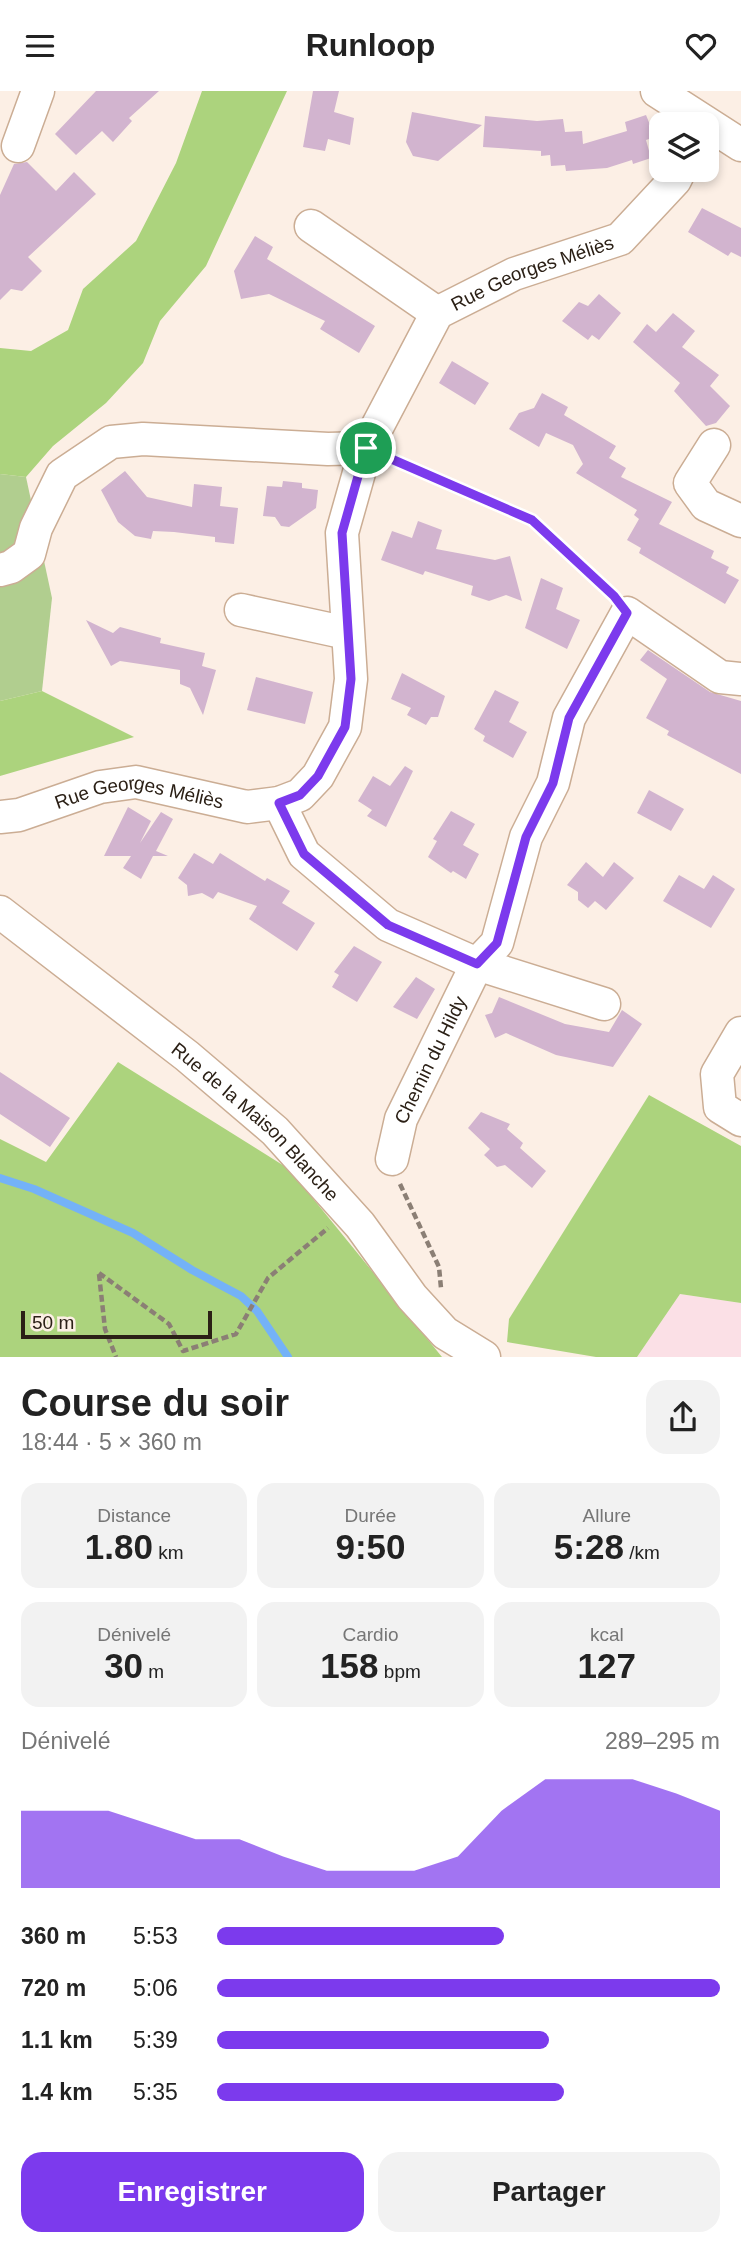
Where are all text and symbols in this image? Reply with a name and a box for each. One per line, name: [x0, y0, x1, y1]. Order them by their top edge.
icon: menu: [21, 27, 59, 65]
text: Runloop: [306, 27, 435, 63]
icon: heart: [682, 27, 720, 65]
map controls: [649, 112, 719, 182]
button: layers: [649, 112, 719, 182]
street label: Rue Georges Méliès: [448, 232, 616, 315]
pin: [336, 418, 396, 478]
icon: arrive: [347, 429, 385, 467]
street label: Rue Georges Méliès: [52, 772, 226, 813]
street label: Chemin du Hildy: [390, 992, 471, 1127]
street label: Rue de la Maison Blanche: [168, 1038, 343, 1205]
scale bar: [21, 1308, 212, 1340]
text: 50 m: [32, 1312, 74, 1333]
button: share: [646, 1380, 720, 1454]
text: Course du soir: [21, 1382, 289, 1424]
text: 18:44 · 5 × 360 m: [21, 1429, 202, 1455]
text: Distance: [97, 1505, 171, 1526]
text: Durée: [345, 1505, 396, 1526]
text: Allure: [583, 1505, 631, 1526]
text: 1.80: [85, 1527, 153, 1566]
text: 9:50: [335, 1527, 406, 1566]
text: 5:28: [554, 1527, 624, 1566]
text: km: [153, 1542, 184, 1563]
text: /km: [624, 1542, 660, 1563]
text: Dénivelé: [97, 1624, 171, 1645]
text: Cardio: [343, 1624, 398, 1645]
text: kcal: [590, 1624, 624, 1645]
text: 30: [104, 1646, 143, 1685]
text: 158: [320, 1646, 379, 1685]
text: 127: [578, 1646, 636, 1685]
text: m: [143, 1661, 164, 1682]
text: bpm: [379, 1661, 421, 1682]
text: Dénivelé: [21, 1728, 111, 1754]
text: 289–295 m: [605, 1728, 720, 1754]
text: 360 m: [21, 1923, 86, 1949]
text: 5:53: [133, 1923, 178, 1949]
text: 720 m: [21, 1975, 86, 2001]
text: 5:06: [133, 1975, 178, 2001]
text: 1.1 km: [21, 2027, 93, 2053]
text: 5:39: [133, 2027, 178, 2053]
text: 1.4 km: [21, 2079, 93, 2105]
text: 5:35: [133, 2079, 178, 2105]
button: Enregistrer: [21, 2152, 364, 2232]
button: Partager: [378, 2152, 720, 2232]

